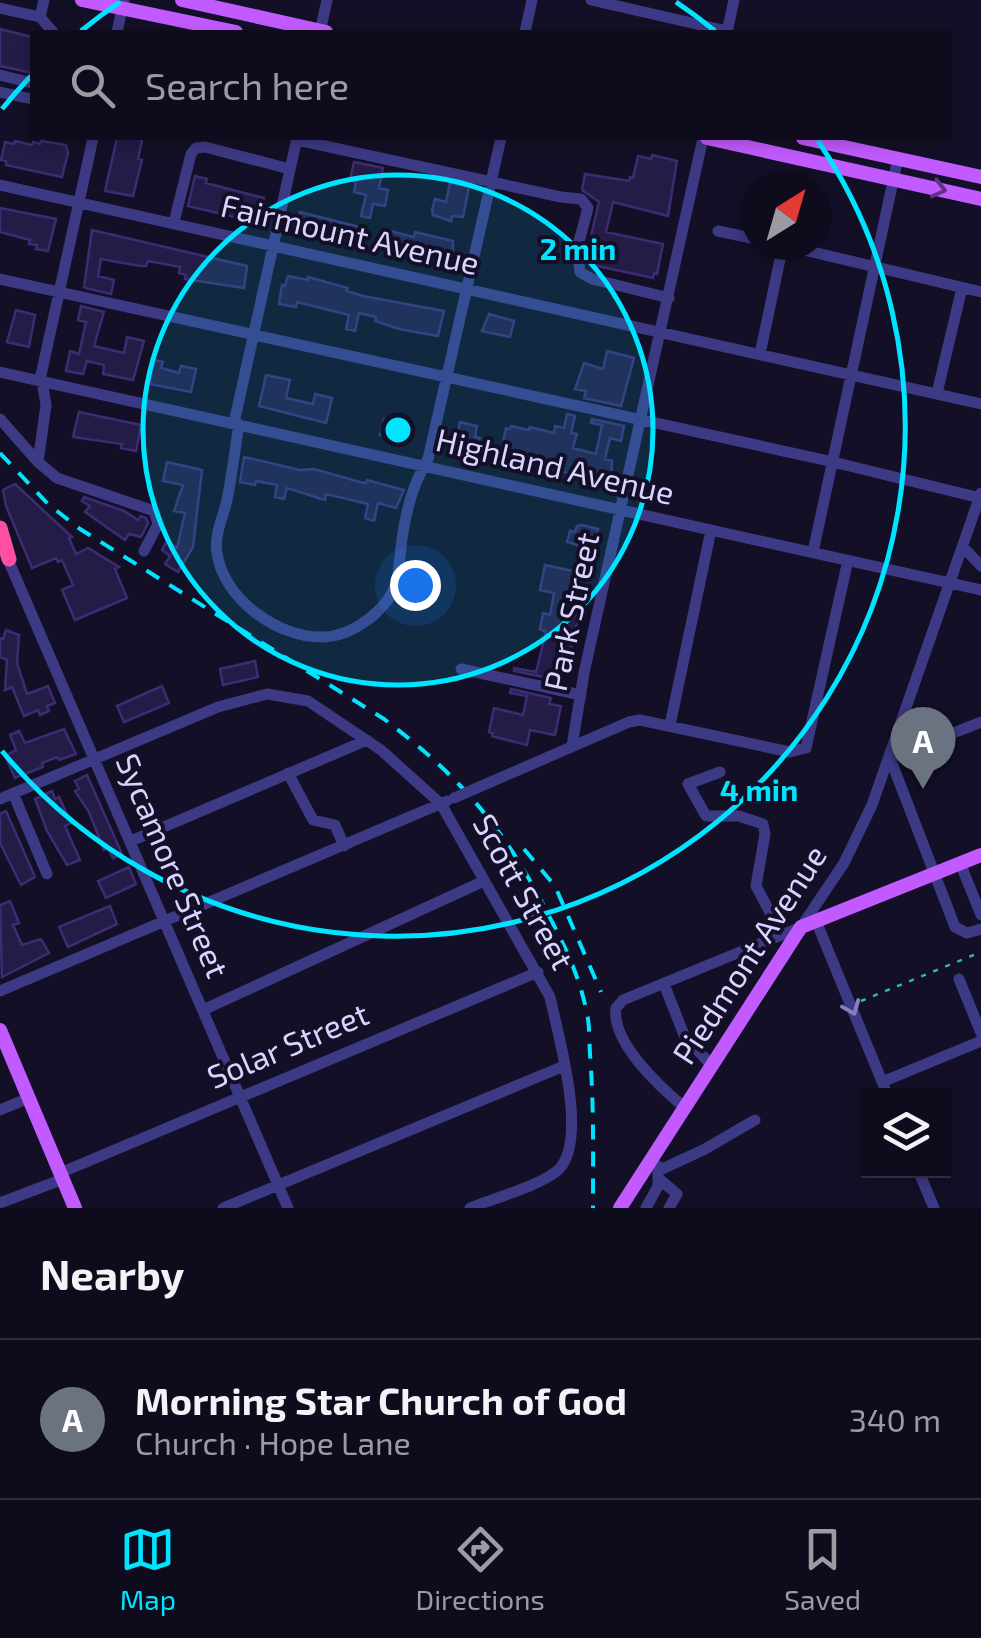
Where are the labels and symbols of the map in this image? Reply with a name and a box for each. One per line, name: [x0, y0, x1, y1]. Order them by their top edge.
north arrow: [741, 170, 831, 260]
one-way arrow: [930, 178, 947, 199]
street label: Fairmount Avenue: [218, 185, 483, 281]
text: 2 min: [540, 230, 616, 266]
centre of rings: [380, 412, 416, 448]
street label: Highland Avenue: [433, 419, 678, 511]
street label: Park Street: [535, 529, 605, 694]
your location: [390, 560, 441, 611]
pin: A: [890, 706, 956, 789]
street label: Sycamore Street: [110, 748, 238, 983]
text: 4 min: [720, 771, 798, 807]
street label: Scott Street: [466, 807, 583, 975]
street label: Piedmont Avenue: [664, 837, 833, 1070]
street label: Solar Street: [201, 993, 374, 1095]
one-way arrow: [840, 998, 860, 1016]

